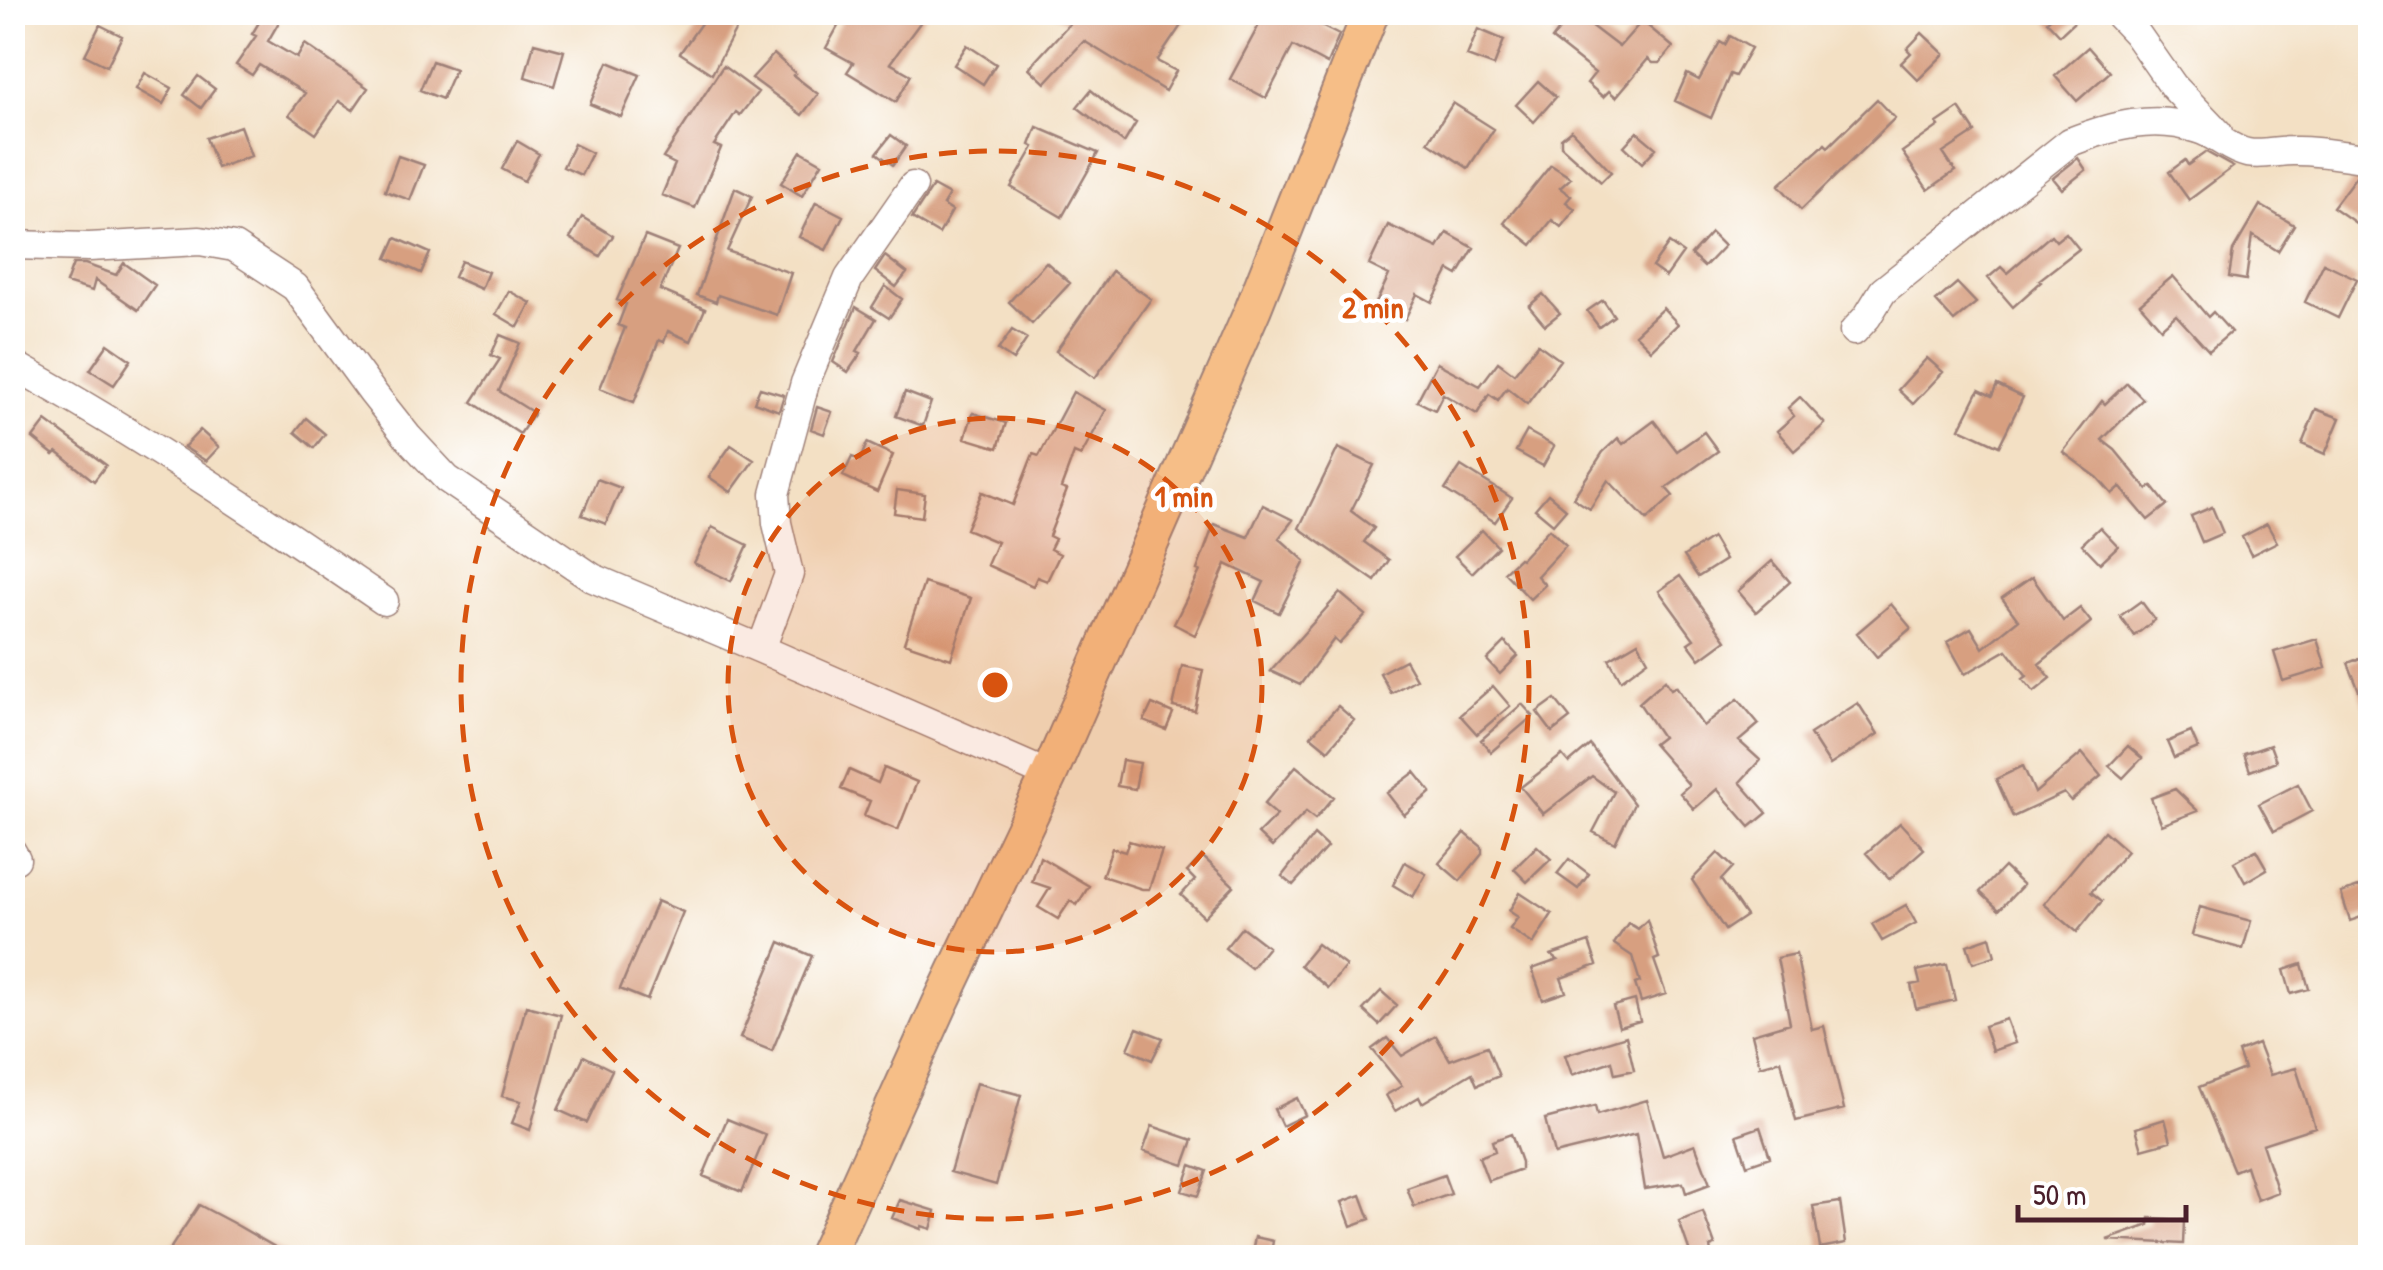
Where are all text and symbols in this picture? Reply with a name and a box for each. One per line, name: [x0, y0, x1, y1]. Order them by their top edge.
text: 2 min: [1342, 287, 1404, 327]
text: 1 min: [1155, 476, 1213, 516]
centre of rings: [977, 667, 1013, 703]
scale bar: [2018, 1160, 2186, 1222]
text: 50 m: [2033, 1174, 2086, 1214]

